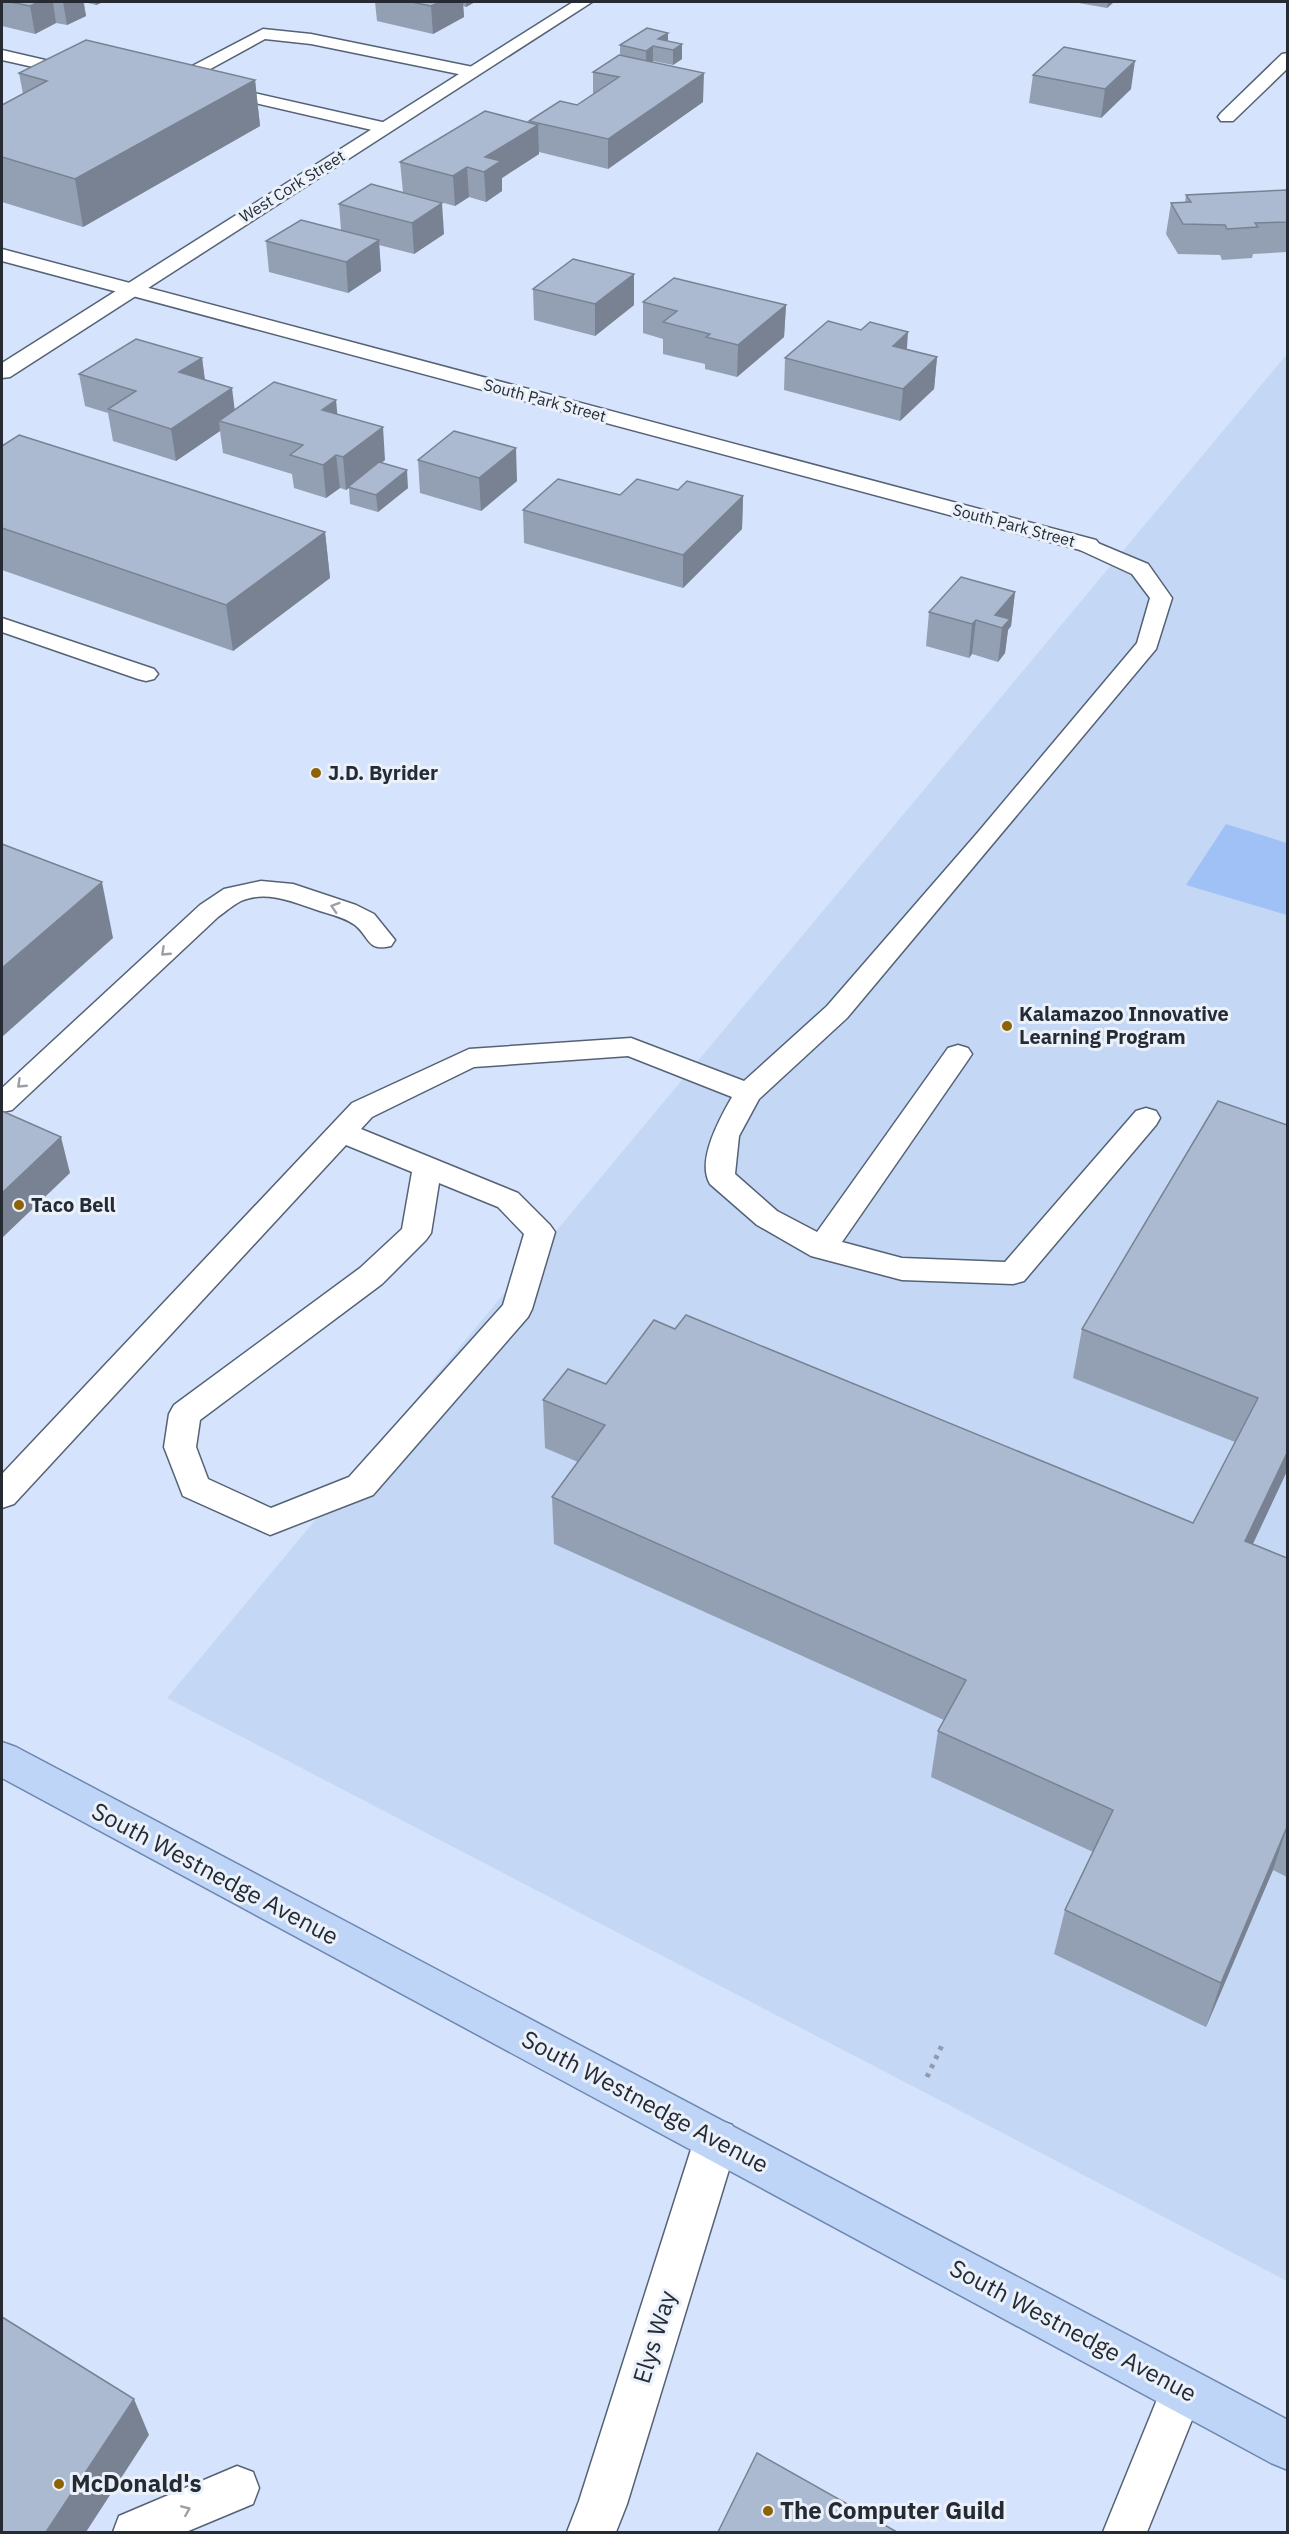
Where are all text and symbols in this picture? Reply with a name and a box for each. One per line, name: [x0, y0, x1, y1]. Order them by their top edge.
street label: West Cork Street: [235, 146, 349, 226]
street label: South Park Street: [482, 374, 608, 426]
street label: South Park Street: [951, 499, 1077, 551]
place label: J.D. Byrider: [328, 759, 438, 786]
marker: J.D. Byrider: [309, 766, 323, 780]
one-way arrow: [330, 901, 341, 914]
one-way arrow: [161, 945, 172, 956]
place label: Kalamazoo Innovative Learning Program: [1019, 1000, 1229, 1050]
marker: Kalamazoo Innovative Learning Program: [1000, 1019, 1014, 1033]
one-way arrow: [18, 1077, 29, 1088]
place label: Taco Bell: [31, 1191, 115, 1218]
marker: Taco Bell: [12, 1198, 26, 1212]
street label: South Westnedge Avenue: [86, 1794, 344, 1952]
street label: South Westnedge Avenue: [516, 2022, 774, 2180]
street label: South Westnedge Avenue: [944, 2251, 1202, 2409]
street label: Elys Way: [625, 2286, 683, 2387]
place label: McDonald's: [71, 2467, 202, 2499]
marker: McDonald's: [52, 2477, 66, 2491]
place label: The Computer Guild: [780, 2494, 1005, 2526]
marker: The Computer Guild: [761, 2504, 775, 2518]
one-way arrow: [179, 2506, 190, 2518]

